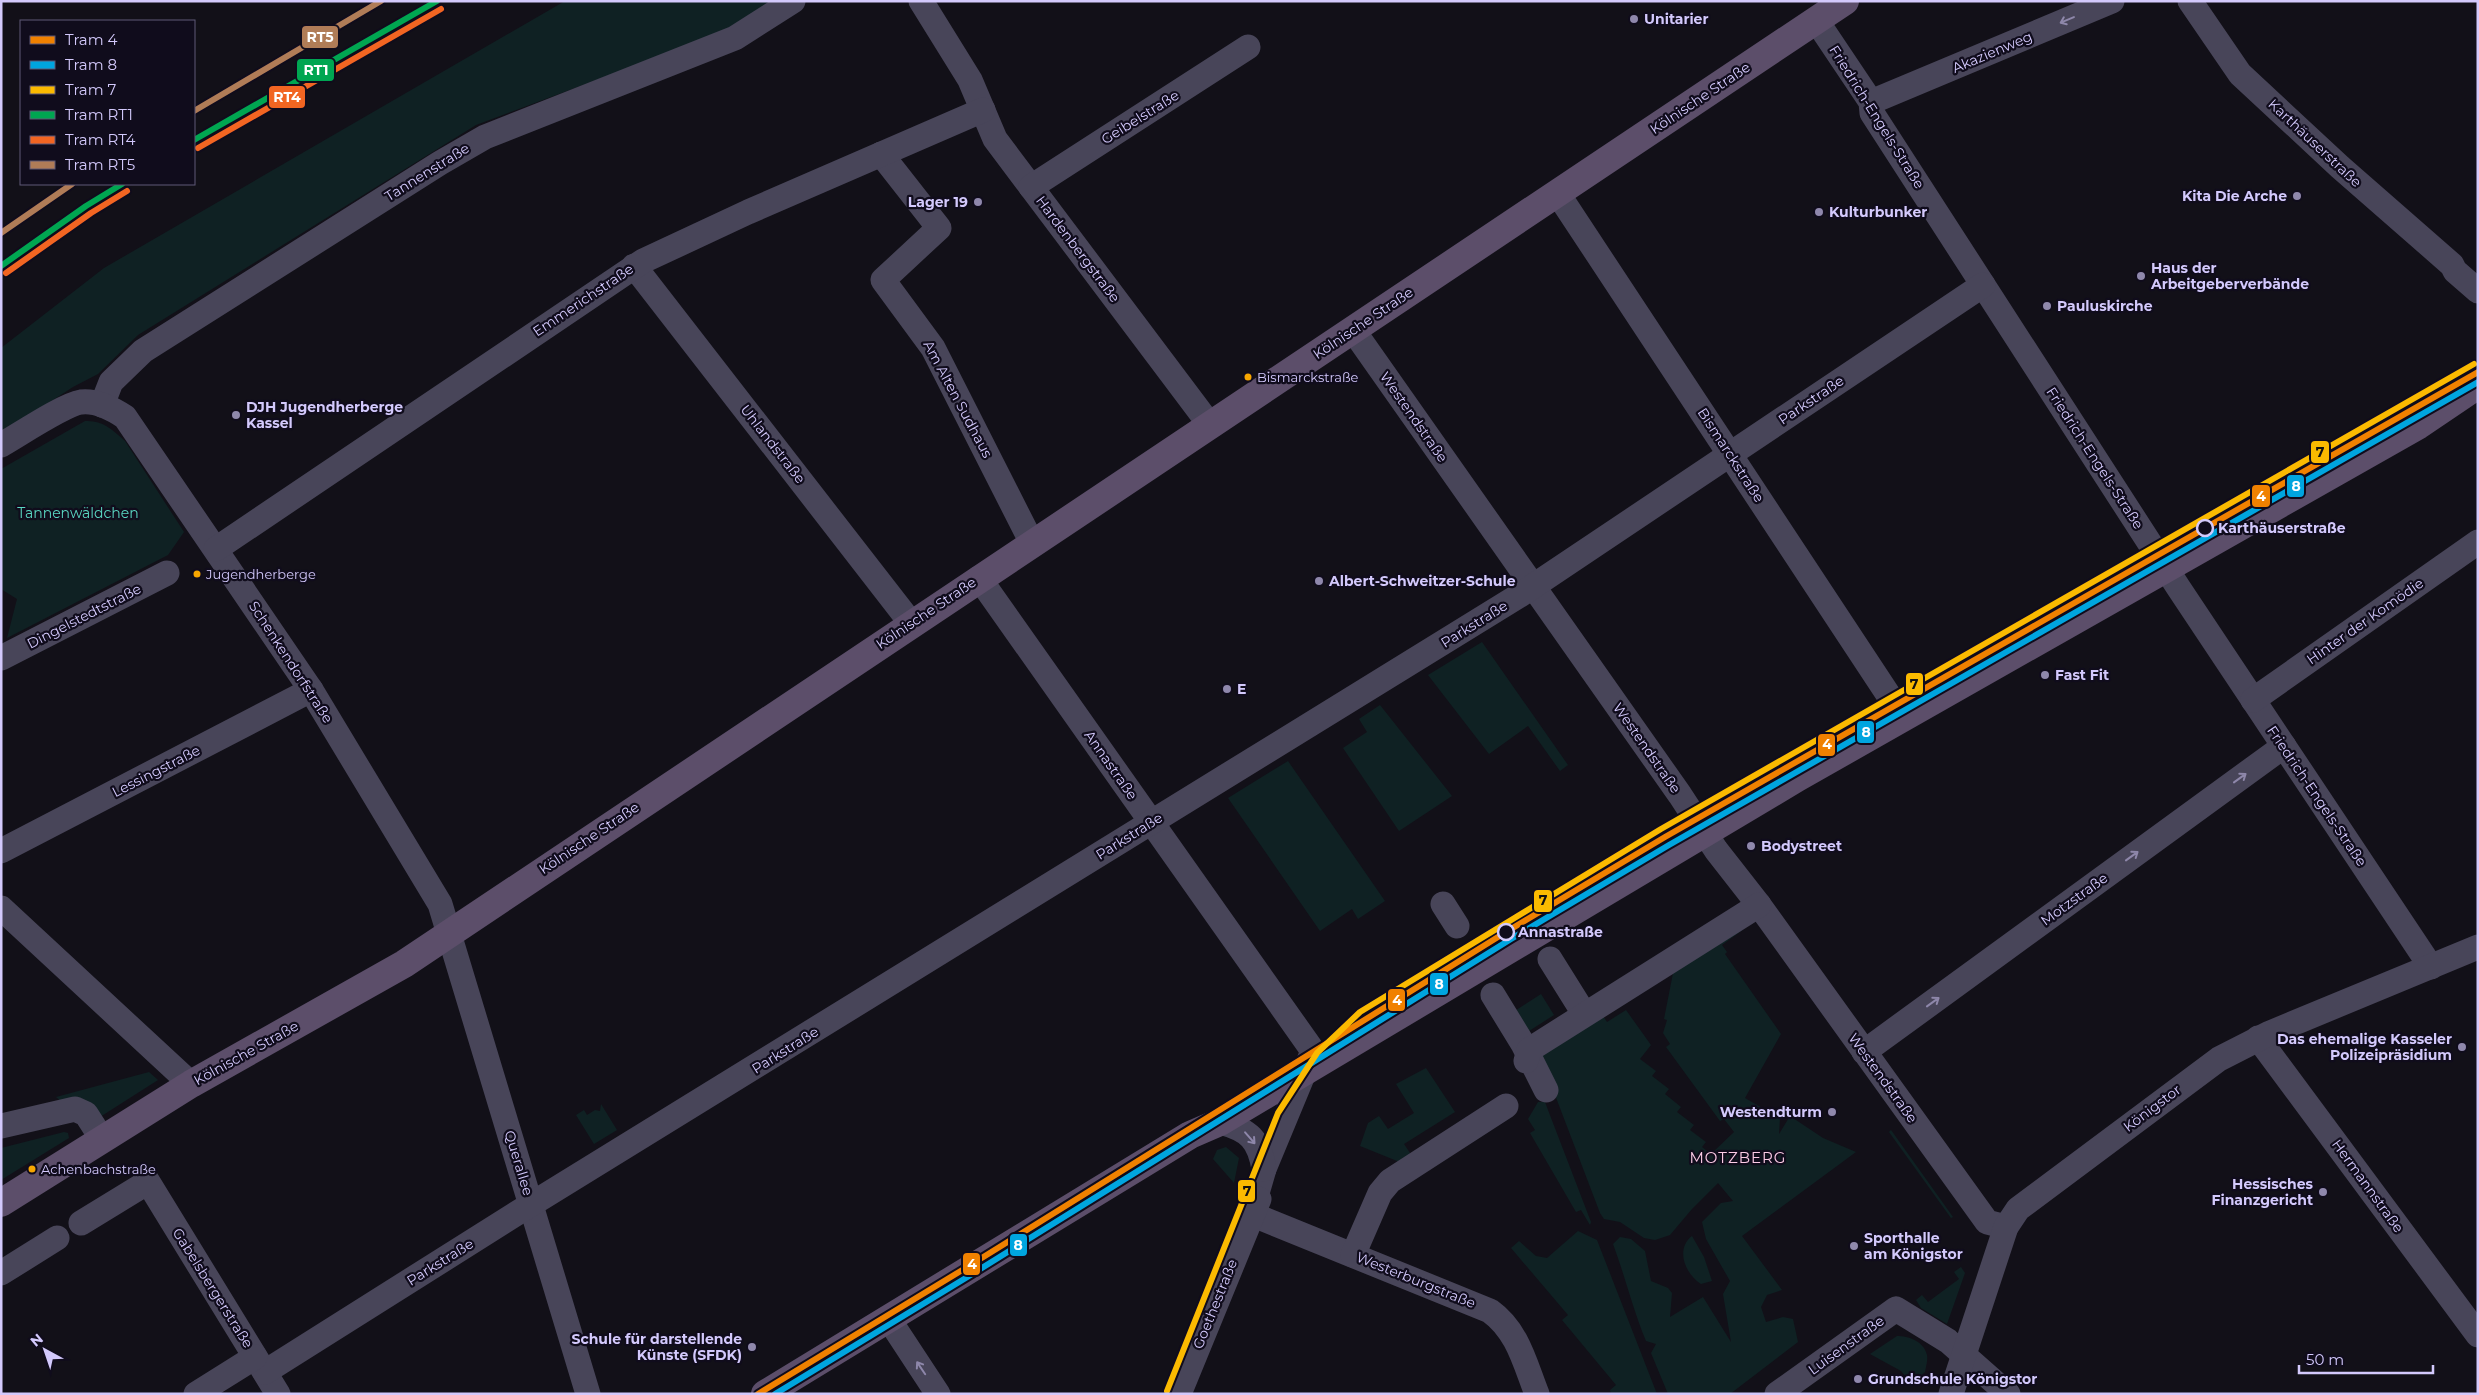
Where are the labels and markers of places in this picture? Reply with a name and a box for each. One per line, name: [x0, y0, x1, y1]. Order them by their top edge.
place label: Unitarier: [1644, 10, 1708, 28]
marker: Unitarier: [1628, 13, 1640, 25]
place label: Kita Die Arche: [2182, 187, 2287, 205]
marker: Kita Die Arche: [2291, 190, 2303, 202]
place label: Lager 19: [908, 193, 968, 211]
marker: Lager 19: [972, 196, 984, 208]
place label: Kulturbunker: [1829, 203, 1927, 221]
marker: Kulturbunker: [1813, 206, 1825, 218]
place label: Haus der Arbeitgeberverbände: [2150, 259, 2309, 293]
marker: Haus der Arbeitgeberverbände: [2135, 270, 2147, 282]
place label: Pauluskirche: [2057, 297, 2153, 315]
marker: Pauluskirche: [2041, 300, 2053, 312]
place label: Bismarckstraße: [1257, 369, 1359, 385]
marker: Bismarckstraße: [1243, 372, 1253, 382]
place label: DJH Jugendherberge Kassel: [246, 398, 403, 432]
marker: DJH Jugendherberge Kassel: [230, 409, 242, 421]
marker: Karthäuserstraße: [2196, 519, 2214, 537]
place label: Karthäuserstraße: [2218, 519, 2346, 537]
place label: Jugendherberge: [205, 566, 316, 582]
marker: Jugendherberge: [192, 569, 202, 579]
place label: Albert-Schweitzer-Schule: [1328, 572, 1516, 590]
marker: Albert-Schweitzer-Schule: [1313, 575, 1325, 587]
place label: Fast Fit: [2055, 666, 2109, 684]
marker: Fast Fit: [2039, 669, 2051, 681]
place label: E: [1237, 680, 1246, 698]
marker: E: [1221, 683, 1233, 695]
place label: Bodystreet: [1761, 837, 1842, 855]
marker: Bodystreet: [1745, 840, 1757, 852]
marker: Annastraße: [1497, 923, 1515, 941]
place label: Annastraße: [1517, 923, 1603, 941]
place label: Das ehemalige Kasseler Polizeipräsidium: [2277, 1030, 2452, 1064]
marker: Das ehemalige Kasseler Polizeipräsidium: [2456, 1041, 2468, 1053]
place label: Westendturm: [1720, 1103, 1822, 1121]
marker: Westendturm: [1826, 1106, 1838, 1118]
place label: Achenbachstraße: [41, 1161, 156, 1177]
marker: Achenbachstraße: [27, 1164, 37, 1174]
place label: Hessisches Finanzgericht: [2212, 1175, 2314, 1209]
marker: Hessisches Finanzgericht: [2317, 1186, 2329, 1198]
place label: Sporthalle am Königstor: [1864, 1229, 1963, 1263]
marker: Sporthalle am Königstor: [1848, 1240, 1860, 1252]
place label: Schule für darstellende Künste (SFDK): [572, 1330, 742, 1364]
marker: Schule für darstellende Künste (SFDK): [746, 1341, 758, 1353]
place label: Grundschule Königstor: [1868, 1370, 2037, 1388]
marker: Grundschule Königstor: [1852, 1373, 1864, 1385]

